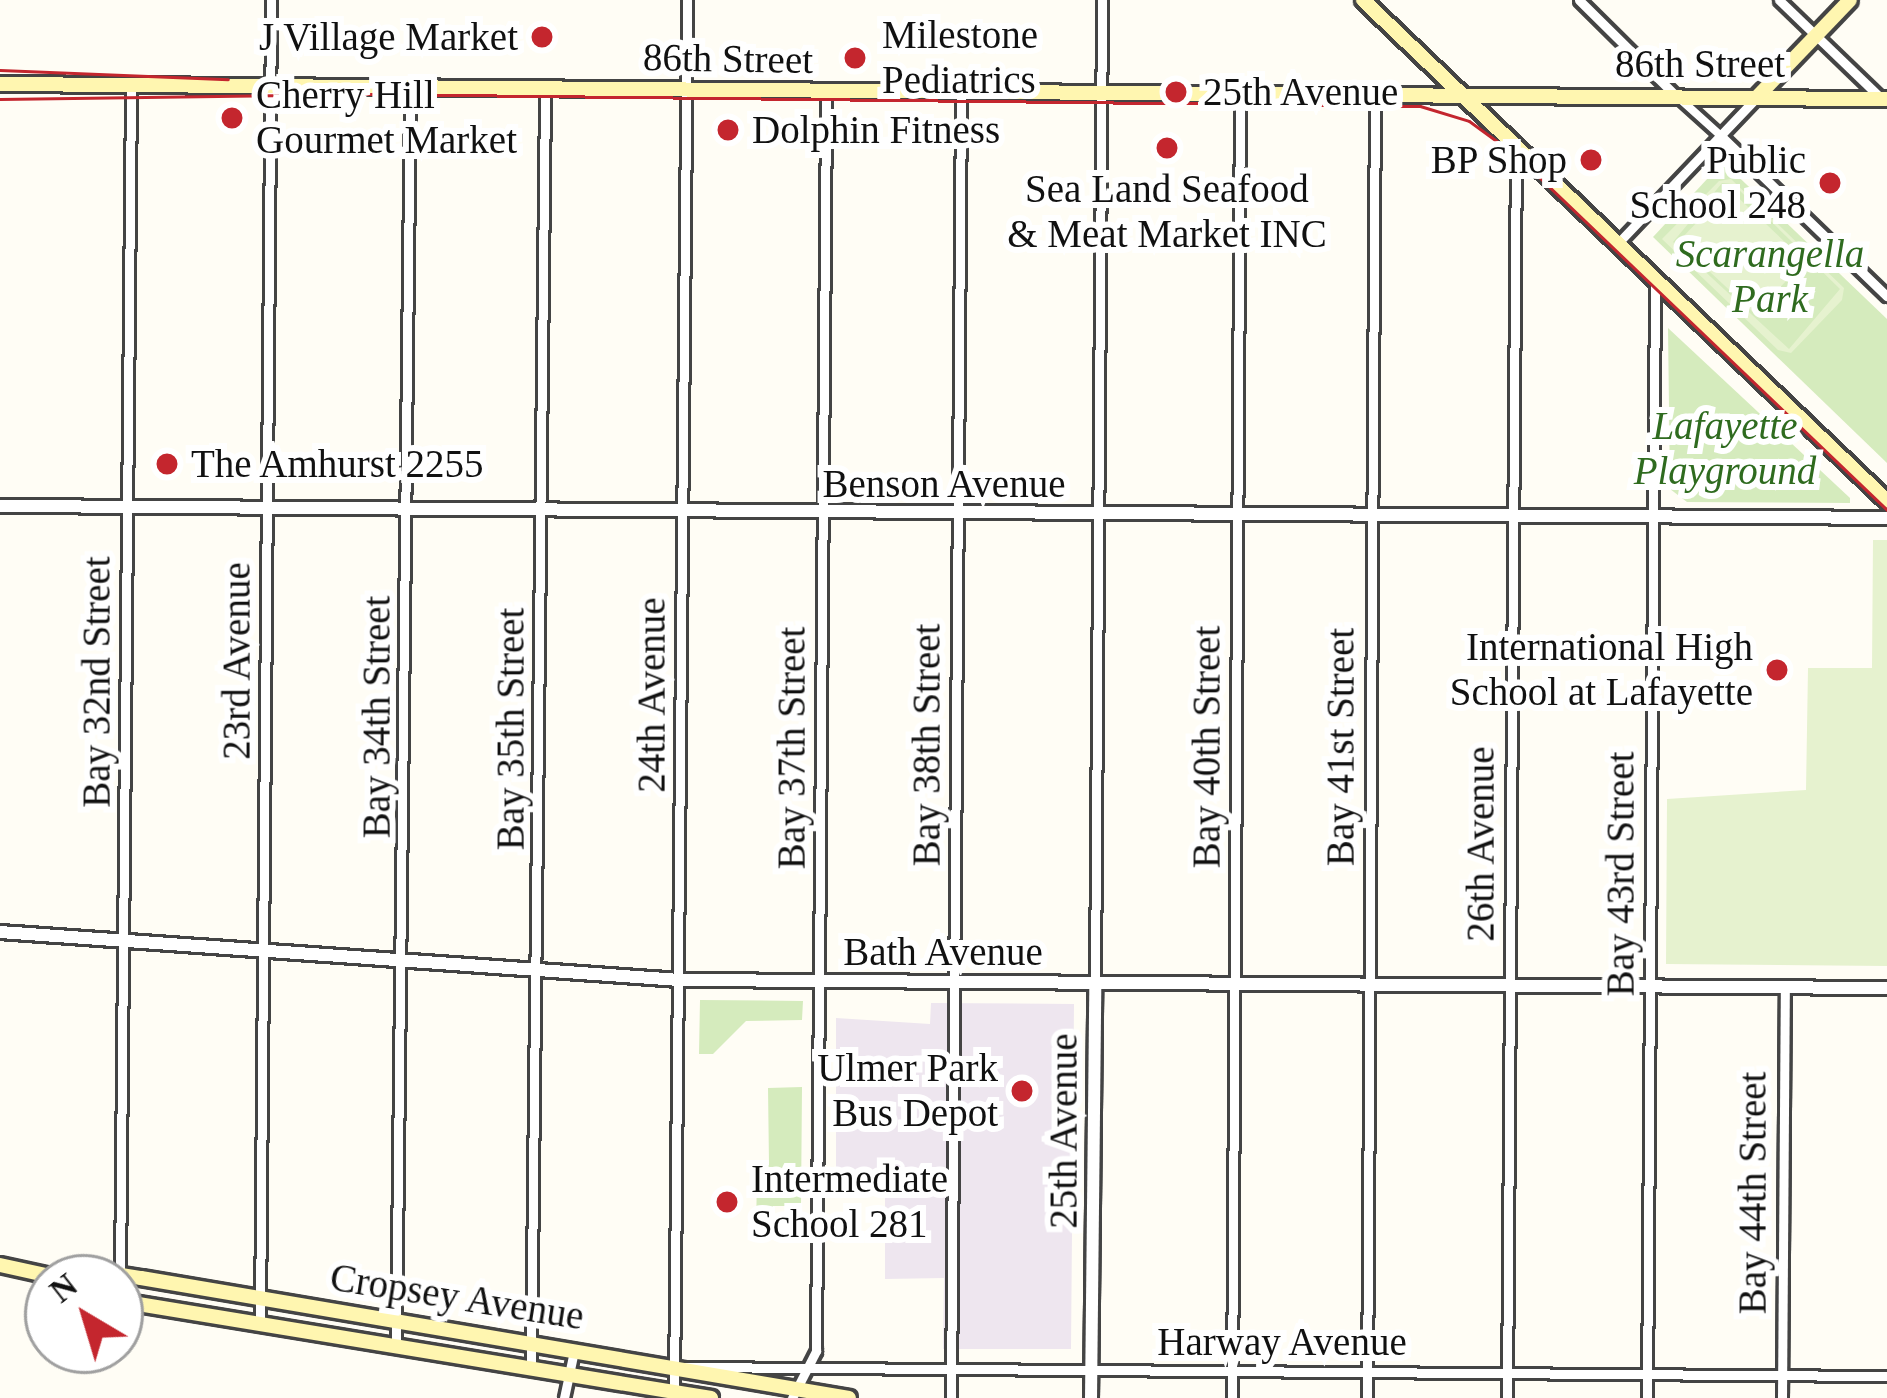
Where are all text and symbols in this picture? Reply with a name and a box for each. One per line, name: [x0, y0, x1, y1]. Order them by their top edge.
place label: Milestone Pediatrics: [882, 13, 1038, 104]
place label: J Village Market: [258, 14, 518, 60]
marker: J Village Market: [529, 24, 555, 50]
street label: 86th Street: [643, 34, 813, 84]
street label: 86th Street: [1615, 41, 1785, 87]
marker: Milestone Pediatrics: [839, 42, 871, 74]
place label: 25th Avenue: [1203, 69, 1400, 115]
place label: Cherry Hill Gourmet Market: [256, 73, 517, 164]
marker: 25th Avenue: [1160, 76, 1192, 108]
marker: Cherry Hill Gourmet Market: [219, 105, 245, 131]
place label: Dolphin Fitness: [752, 107, 1000, 153]
marker: Dolphin Fitness: [715, 117, 741, 143]
marker: Sea Land Seafood & Meat Market INC: [1154, 135, 1180, 161]
place label: BP Shop: [1429, 137, 1567, 183]
place label: Public School 248: [1629, 138, 1806, 229]
marker: BP Shop: [1578, 147, 1604, 173]
place label: Sea Land Seafood & Meat Market INC: [1007, 167, 1327, 258]
marker: Public School 248: [1817, 170, 1843, 196]
park label: Scarangella Park: [1676, 232, 1864, 323]
park label: Lafayette Playground: [1634, 404, 1816, 495]
place label: The Amhurst 2255: [191, 441, 486, 487]
marker: The Amhurst 2255: [154, 451, 180, 477]
street label: Benson Avenue: [821, 461, 1067, 507]
street label: Bay 32nd Street: [74, 556, 120, 808]
street label: 23rd Avenue: [214, 561, 260, 761]
street label: Bay 34th Street: [354, 596, 400, 838]
street label: 24th Avenue: [629, 596, 675, 794]
street label: Bay 35th Street: [488, 608, 534, 850]
street label: Bay 38th Street: [904, 624, 950, 866]
place label: International High School at Lafayette: [1450, 625, 1753, 716]
street label: Bay 40th Street: [1184, 626, 1230, 868]
street label: Bay 37th Street: [769, 627, 815, 869]
street label: Bay 41st Street: [1318, 628, 1364, 866]
marker: International High School at Lafayette: [1764, 657, 1790, 683]
street label: 26th Avenue: [1458, 745, 1504, 943]
street label: Bay 43rd Street: [1598, 752, 1644, 996]
street label: Bath Avenue: [842, 929, 1044, 975]
street label: 25th Avenue: [1041, 1032, 1087, 1230]
place label: Ulmer Park Bus Depot: [817, 1046, 998, 1137]
street label: Bay 44th Street: [1730, 1072, 1776, 1314]
marker: Ulmer Park Bus Depot: [1009, 1078, 1035, 1104]
place label: Intermediate School 281: [751, 1157, 948, 1248]
marker: Intermediate School 281: [714, 1189, 740, 1215]
north arrow: [24, 1254, 144, 1374]
street label: Cropsey Avenue: [326, 1254, 588, 1340]
text: N: [43, 1266, 84, 1310]
street label: Harway Avenue: [1156, 1319, 1408, 1365]

